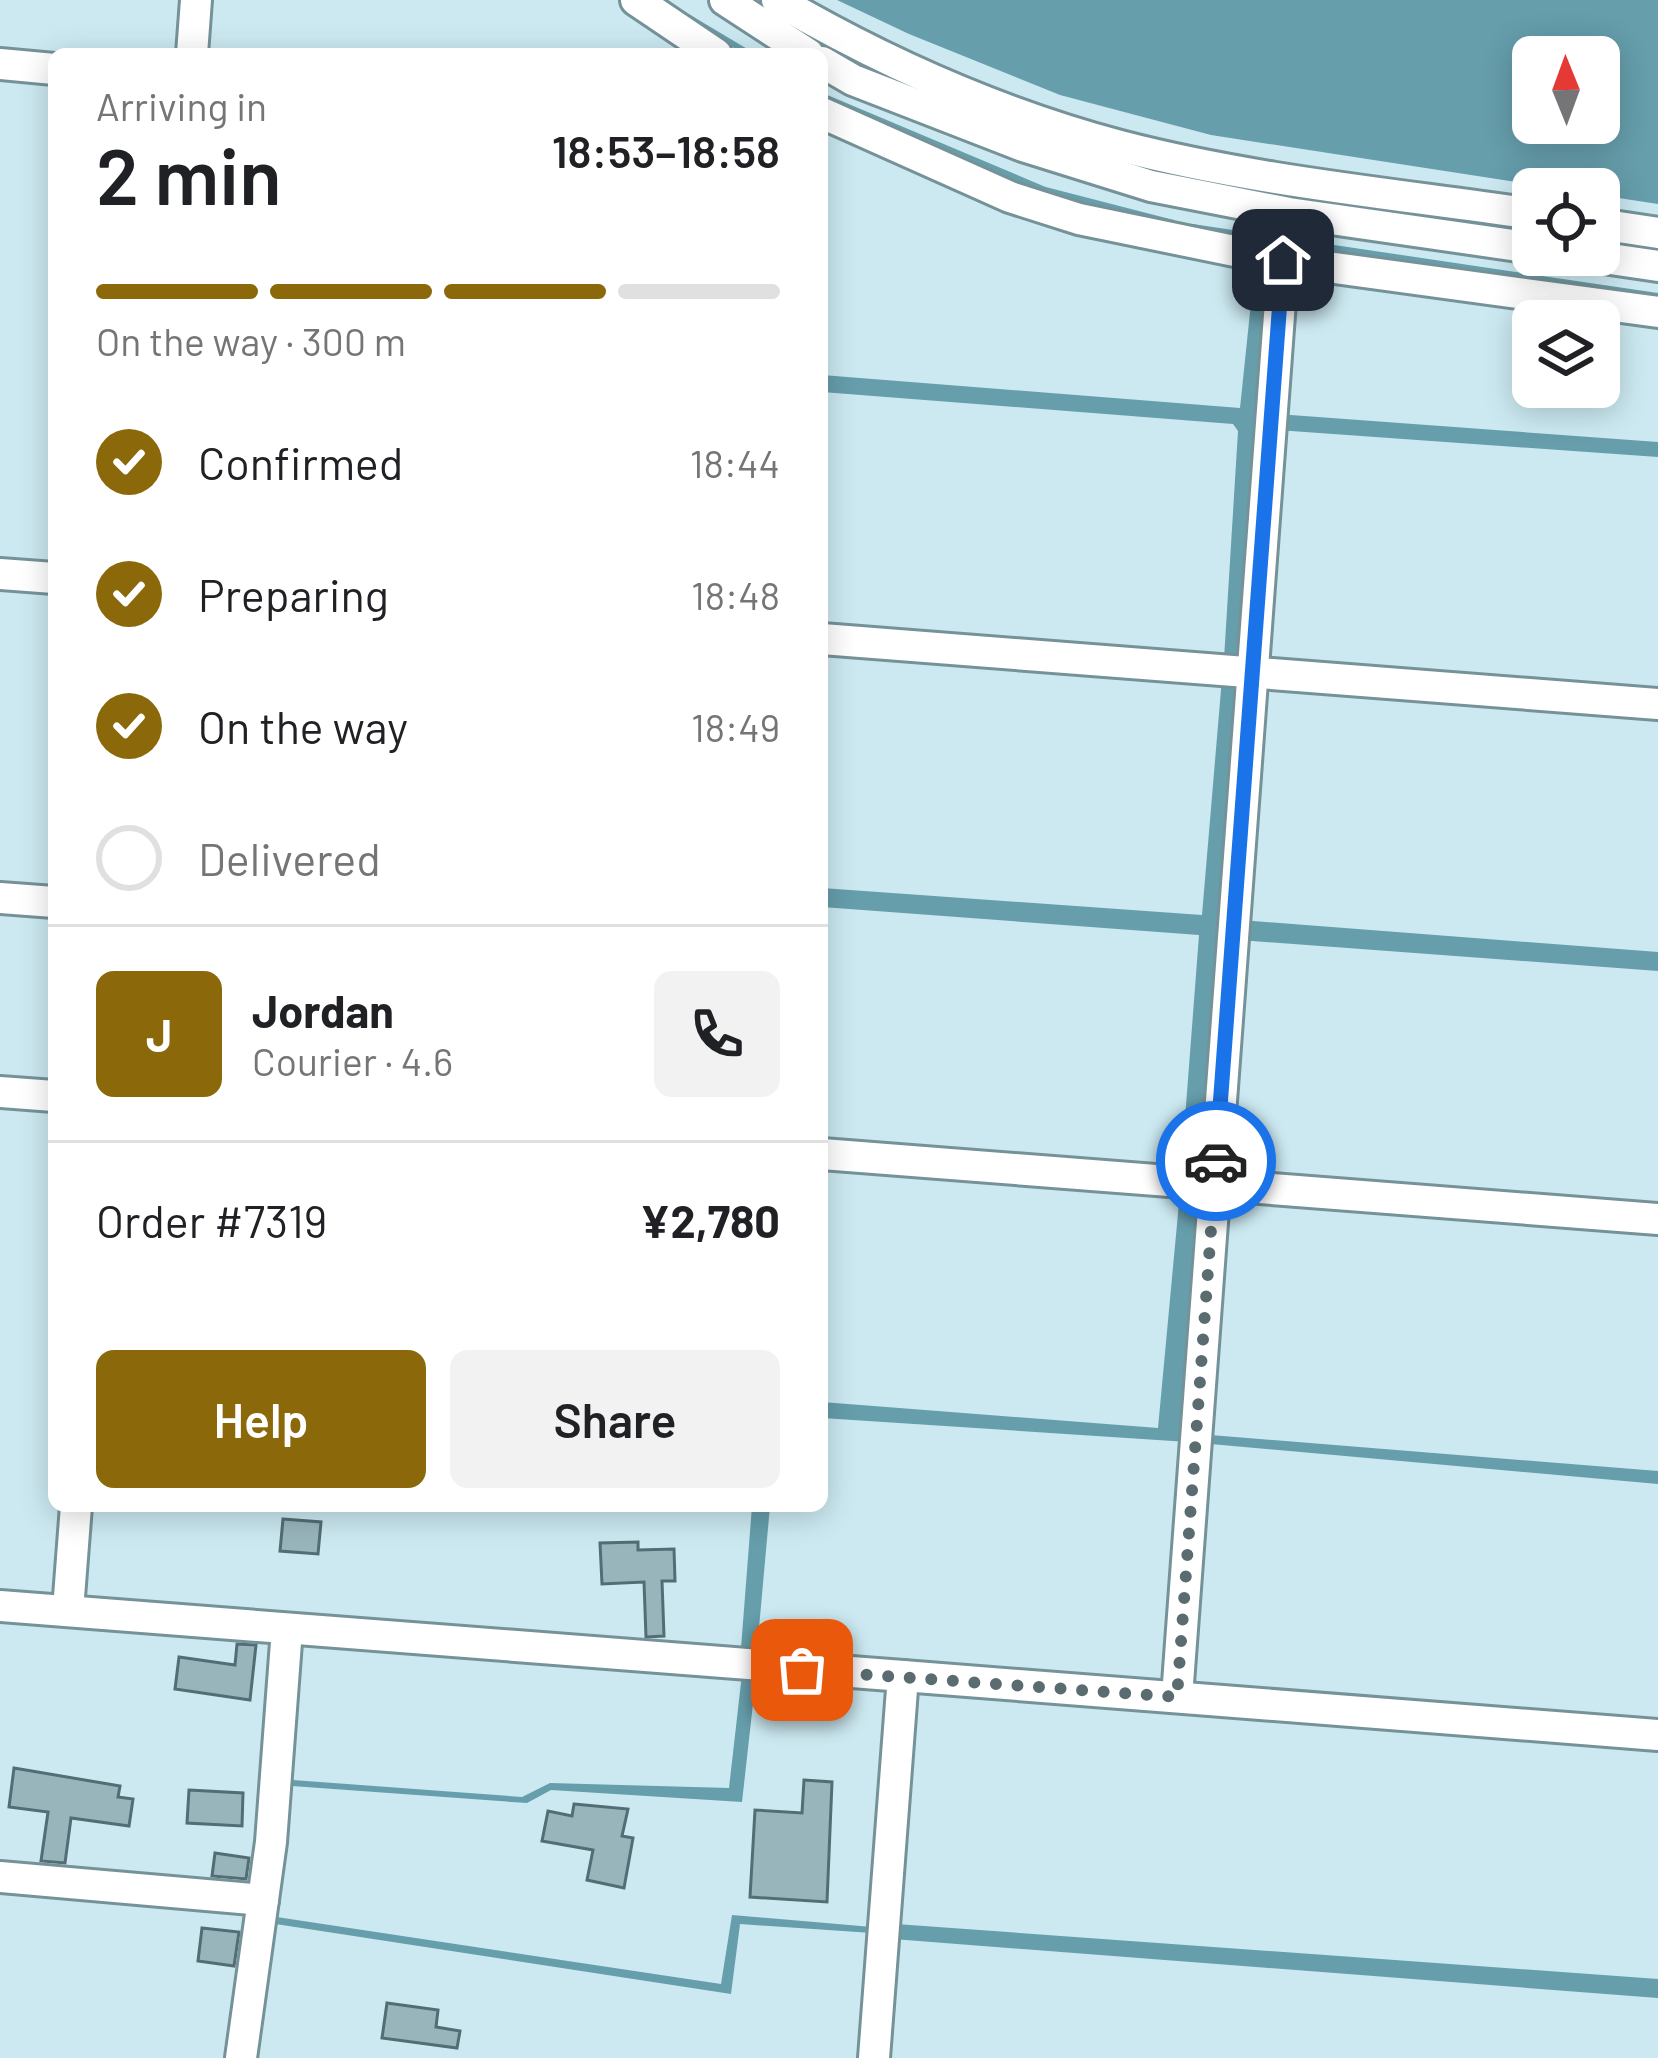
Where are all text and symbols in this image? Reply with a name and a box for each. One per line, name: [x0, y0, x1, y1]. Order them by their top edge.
north arrow: [1512, 36, 1620, 144]
map controls: [1512, 36, 1620, 408]
text: Arriving in: [96, 82, 267, 129]
text: 18:53–18:58: [552, 123, 780, 177]
text: 2 min: [96, 127, 282, 221]
button: locate: [1512, 168, 1620, 276]
pin: [1232, 209, 1334, 311]
icon: home: [1250, 227, 1316, 293]
button: layers: [1512, 300, 1620, 408]
text: On the way · 300 m: [96, 317, 406, 364]
icon: check: [96, 429, 162, 495]
text: Confirmed: [198, 435, 403, 489]
text: 18:44: [690, 439, 780, 486]
icon: check: [96, 561, 162, 627]
text: Preparing: [198, 567, 389, 621]
text: 18:48: [691, 571, 780, 618]
icon: check: [96, 693, 162, 759]
text: On the way: [198, 699, 408, 753]
text: 18:49: [691, 703, 780, 750]
text: Delivered: [198, 831, 381, 885]
button: phone: [654, 971, 780, 1097]
text: Jordan: [252, 983, 394, 1037]
text: J: [146, 1007, 172, 1061]
text: Courier · 4.6: [252, 1037, 453, 1084]
courier: [1156, 1101, 1276, 1221]
icon: car: [1183, 1128, 1249, 1194]
text: Order #7319: [96, 1193, 327, 1247]
text: ¥2,780: [640, 1193, 780, 1247]
button: Help: [96, 1350, 426, 1488]
button: Share: [450, 1350, 780, 1488]
pin: [751, 1619, 853, 1721]
icon: bag: [769, 1637, 835, 1703]

